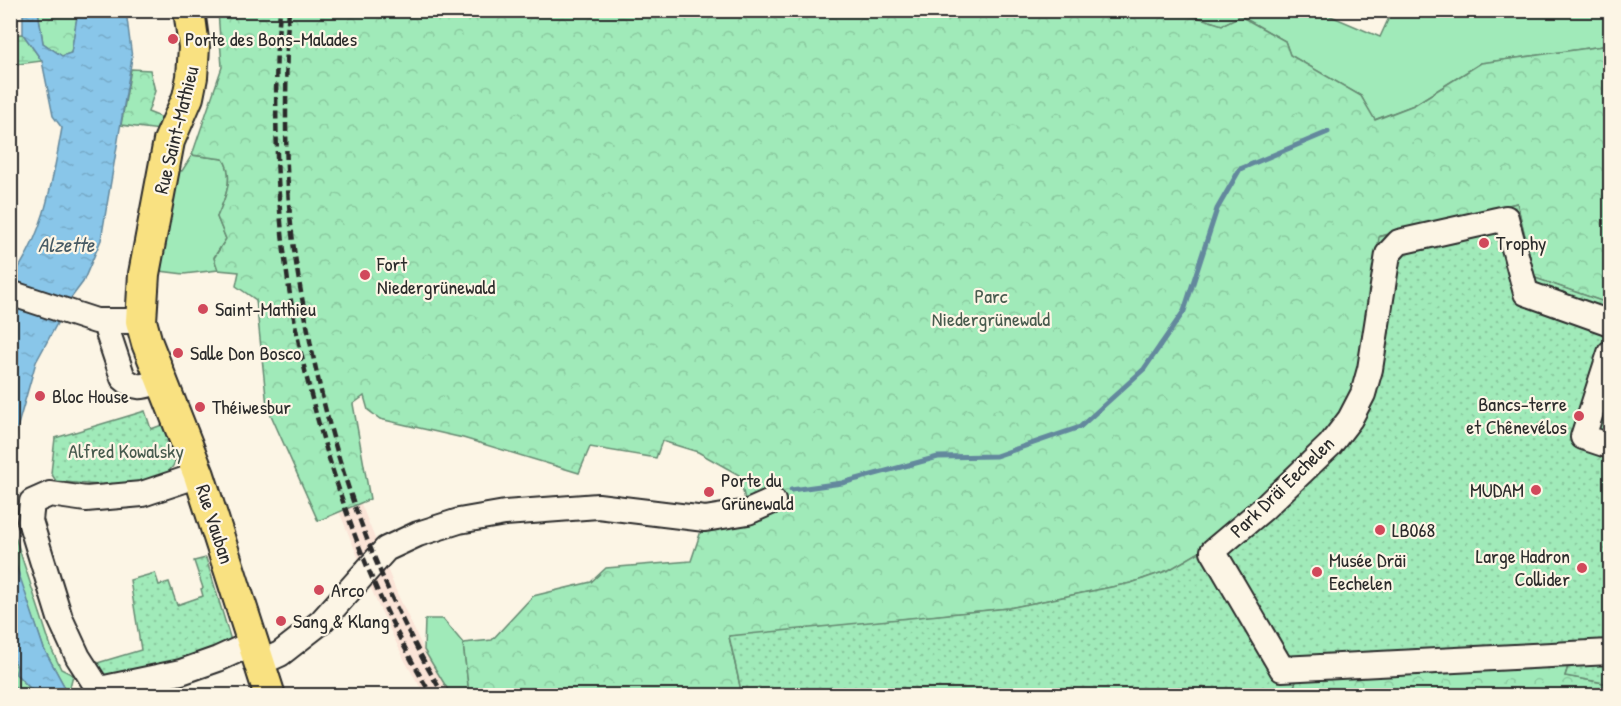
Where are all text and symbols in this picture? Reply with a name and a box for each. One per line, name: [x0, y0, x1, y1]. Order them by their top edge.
place label: Porte des Bons-Malades: [185, 25, 358, 52]
marker: Porte des Bons-Malades: [166, 32, 180, 46]
street label: Rue Saint-Mathieu: [147, 63, 204, 197]
place label: Trophy: [1496, 229, 1547, 256]
water label: Alzette: [38, 230, 96, 259]
marker: Trophy: [1477, 236, 1491, 250]
place label: Fort Niedergrünewald: [376, 250, 496, 300]
marker: Fort Niedergrünewald: [358, 268, 372, 282]
park label: Parc Niedergrünewald: [932, 282, 1050, 332]
place label: Saint-Mathieu: [215, 295, 316, 322]
marker: Saint-Mathieu: [196, 302, 210, 316]
place label: Salle Don Bosco: [190, 339, 301, 366]
marker: Salle Don Bosco: [171, 346, 185, 360]
place label: Bloc House: [52, 382, 129, 409]
marker: Bloc House: [33, 389, 47, 403]
place label: Bancs-terre et Chênevélos: [1466, 390, 1567, 440]
place label: Théiwesbur: [212, 393, 291, 420]
marker: Théiwesbur: [193, 400, 207, 414]
marker: Bancs-terre et Chênevélos: [1572, 409, 1586, 423]
street label: Park Dräi Eechelen: [1224, 430, 1340, 543]
park label: Alfred Kowalsky: [68, 437, 184, 464]
place label: Porte du Grünewald: [721, 466, 794, 516]
place label: MUDAM: [1470, 476, 1524, 503]
street label: Rue Vauban: [190, 481, 241, 567]
marker: MUDAM: [1529, 483, 1543, 497]
marker: Porte du Grünewald: [702, 485, 716, 499]
place label: LB068: [1392, 516, 1435, 543]
marker: LB068: [1373, 523, 1387, 537]
place label: Large Hadron Collider: [1476, 542, 1570, 592]
place label: Musée Dräi Eechelen: [1329, 546, 1407, 596]
marker: Large Hadron Collider: [1575, 561, 1589, 575]
marker: Musée Dräi Eechelen: [1310, 565, 1324, 579]
place label: Arco: [331, 576, 364, 603]
marker: Arco: [312, 583, 326, 597]
place label: Sang & Klang: [293, 607, 389, 634]
marker: Sang & Klang: [274, 614, 288, 628]

